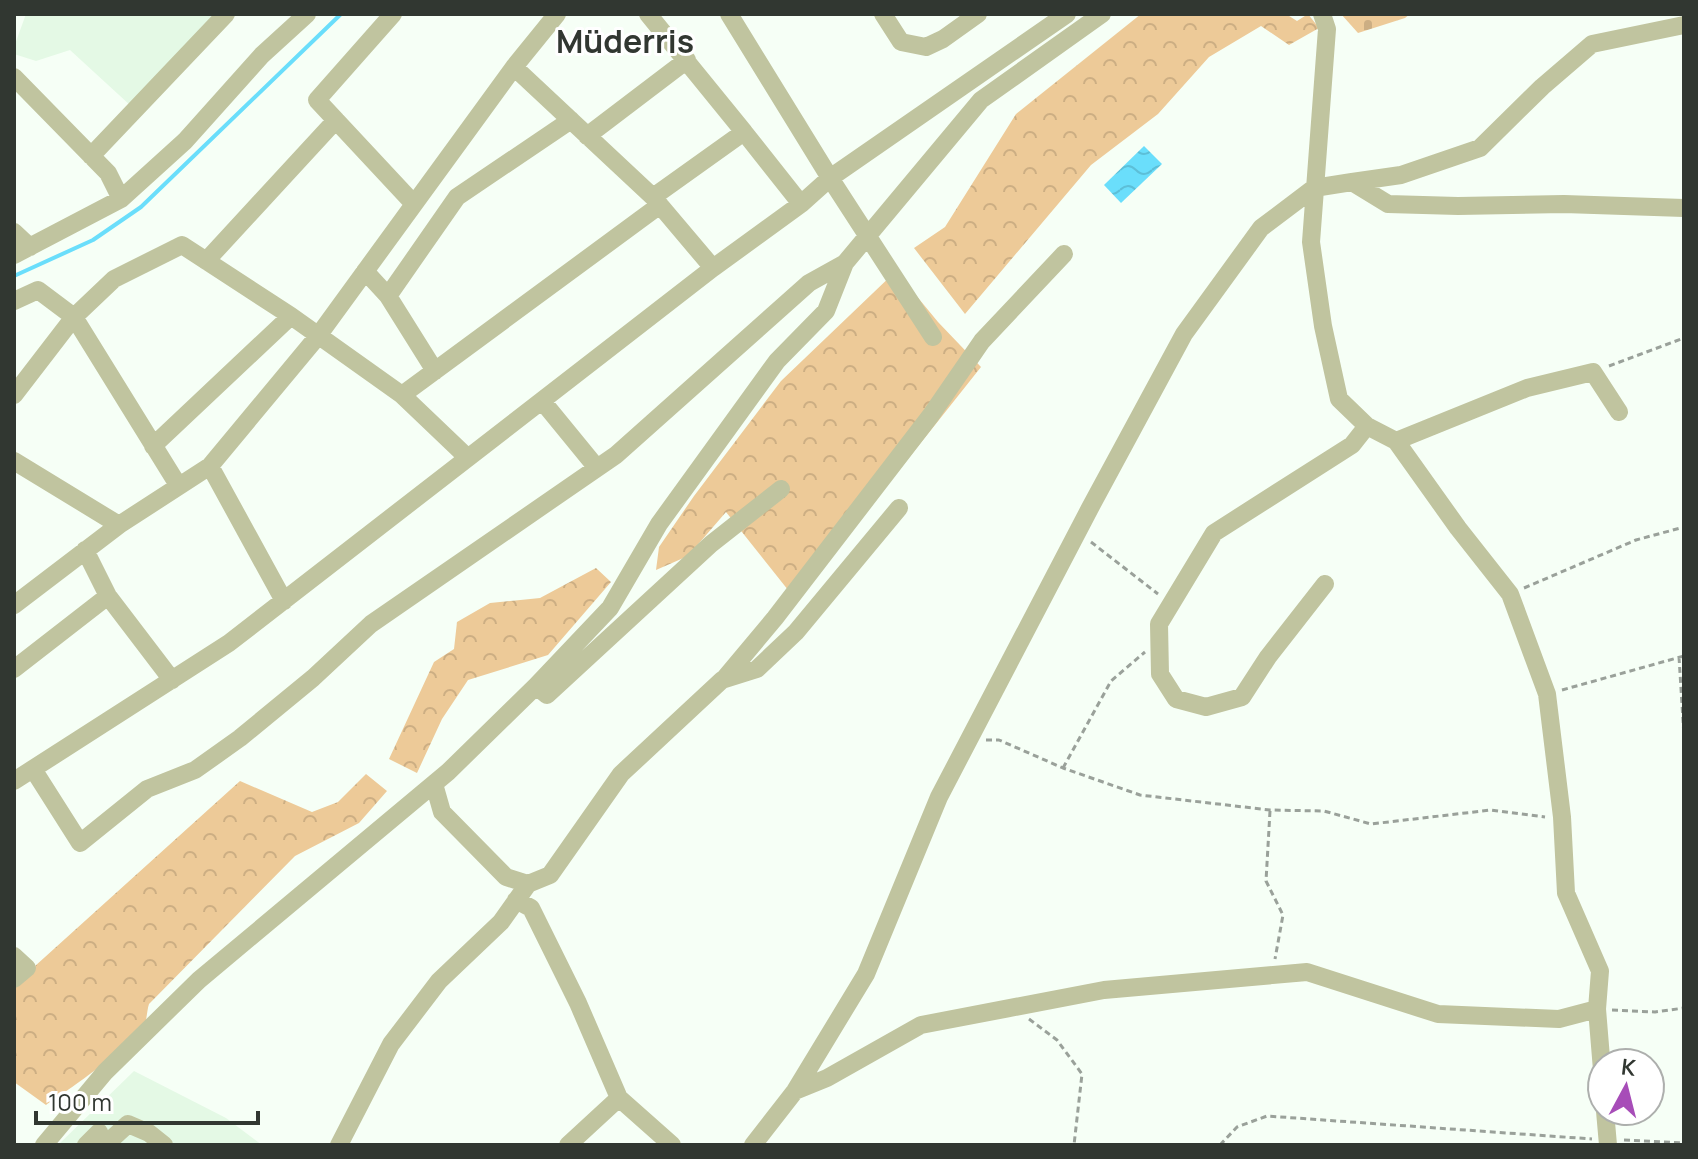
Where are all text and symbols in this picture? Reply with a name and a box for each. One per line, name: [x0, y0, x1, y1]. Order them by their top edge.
district label: Müderris: [556, 19, 694, 63]
north arrow: [1586, 1047, 1666, 1127]
text: K: [1620, 1051, 1638, 1083]
scale bar: [36, 1075, 258, 1125]
text: 100 m: [48, 1085, 112, 1118]

